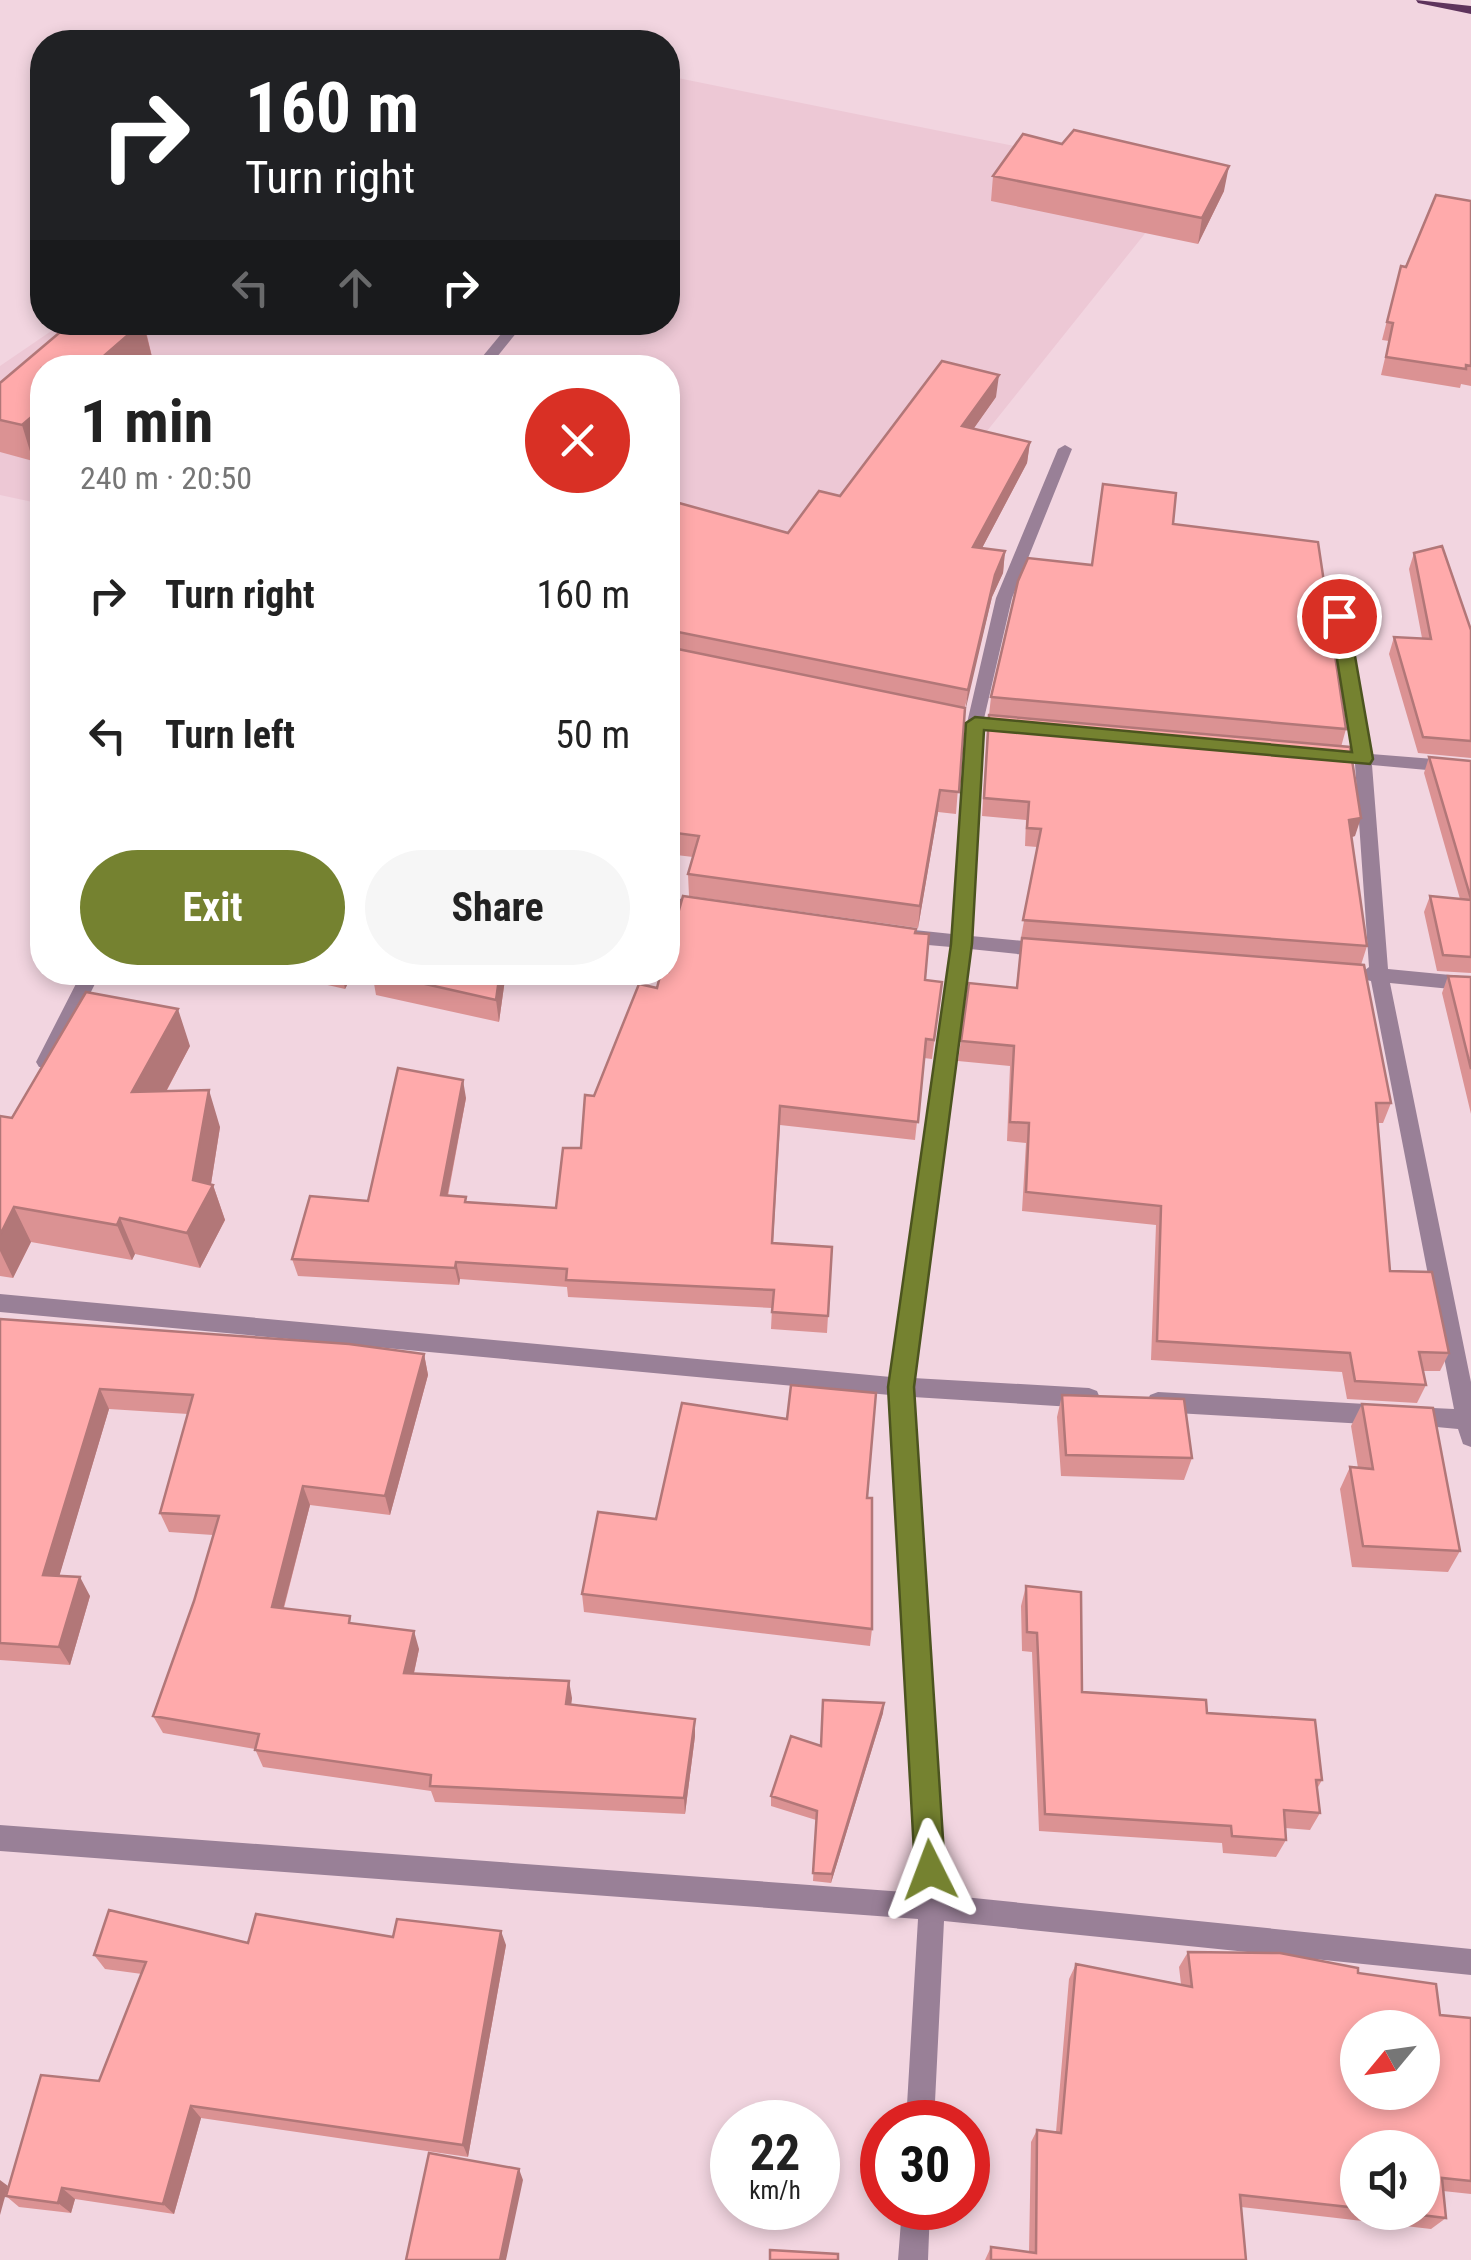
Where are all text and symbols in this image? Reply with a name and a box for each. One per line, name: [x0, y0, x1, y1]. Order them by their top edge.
text: 160 m: [245, 67, 419, 149]
icon: right: [80, 70, 210, 200]
text: Turn right: [245, 151, 415, 204]
icon: left: [223, 260, 278, 315]
icon: ahead: [328, 260, 383, 315]
icon: right: [433, 260, 488, 315]
text: 1 min: [80, 386, 213, 457]
button: close: [525, 388, 630, 493]
text: 240 m · 20:50: [80, 459, 252, 497]
icon: right: [80, 568, 135, 623]
text: Turn right: [165, 573, 315, 617]
text: 160 m: [536, 573, 630, 617]
pin: [1297, 574, 1382, 659]
icon: arrive: [1312, 589, 1367, 644]
icon: left: [80, 708, 135, 763]
text: Turn left: [165, 713, 295, 757]
text: 50 m: [555, 713, 630, 757]
button: Exit: [80, 850, 345, 965]
button: Share: [365, 850, 630, 965]
position arrow: [878, 1818, 982, 1922]
north arrow: [1340, 2010, 1440, 2110]
map controls: [1340, 2010, 1440, 2230]
speed limit sign: 30: [860, 2100, 990, 2230]
text: 22: [750, 2124, 800, 2182]
button: sound: [1340, 2130, 1440, 2230]
text: km/h: [749, 2176, 801, 2205]

